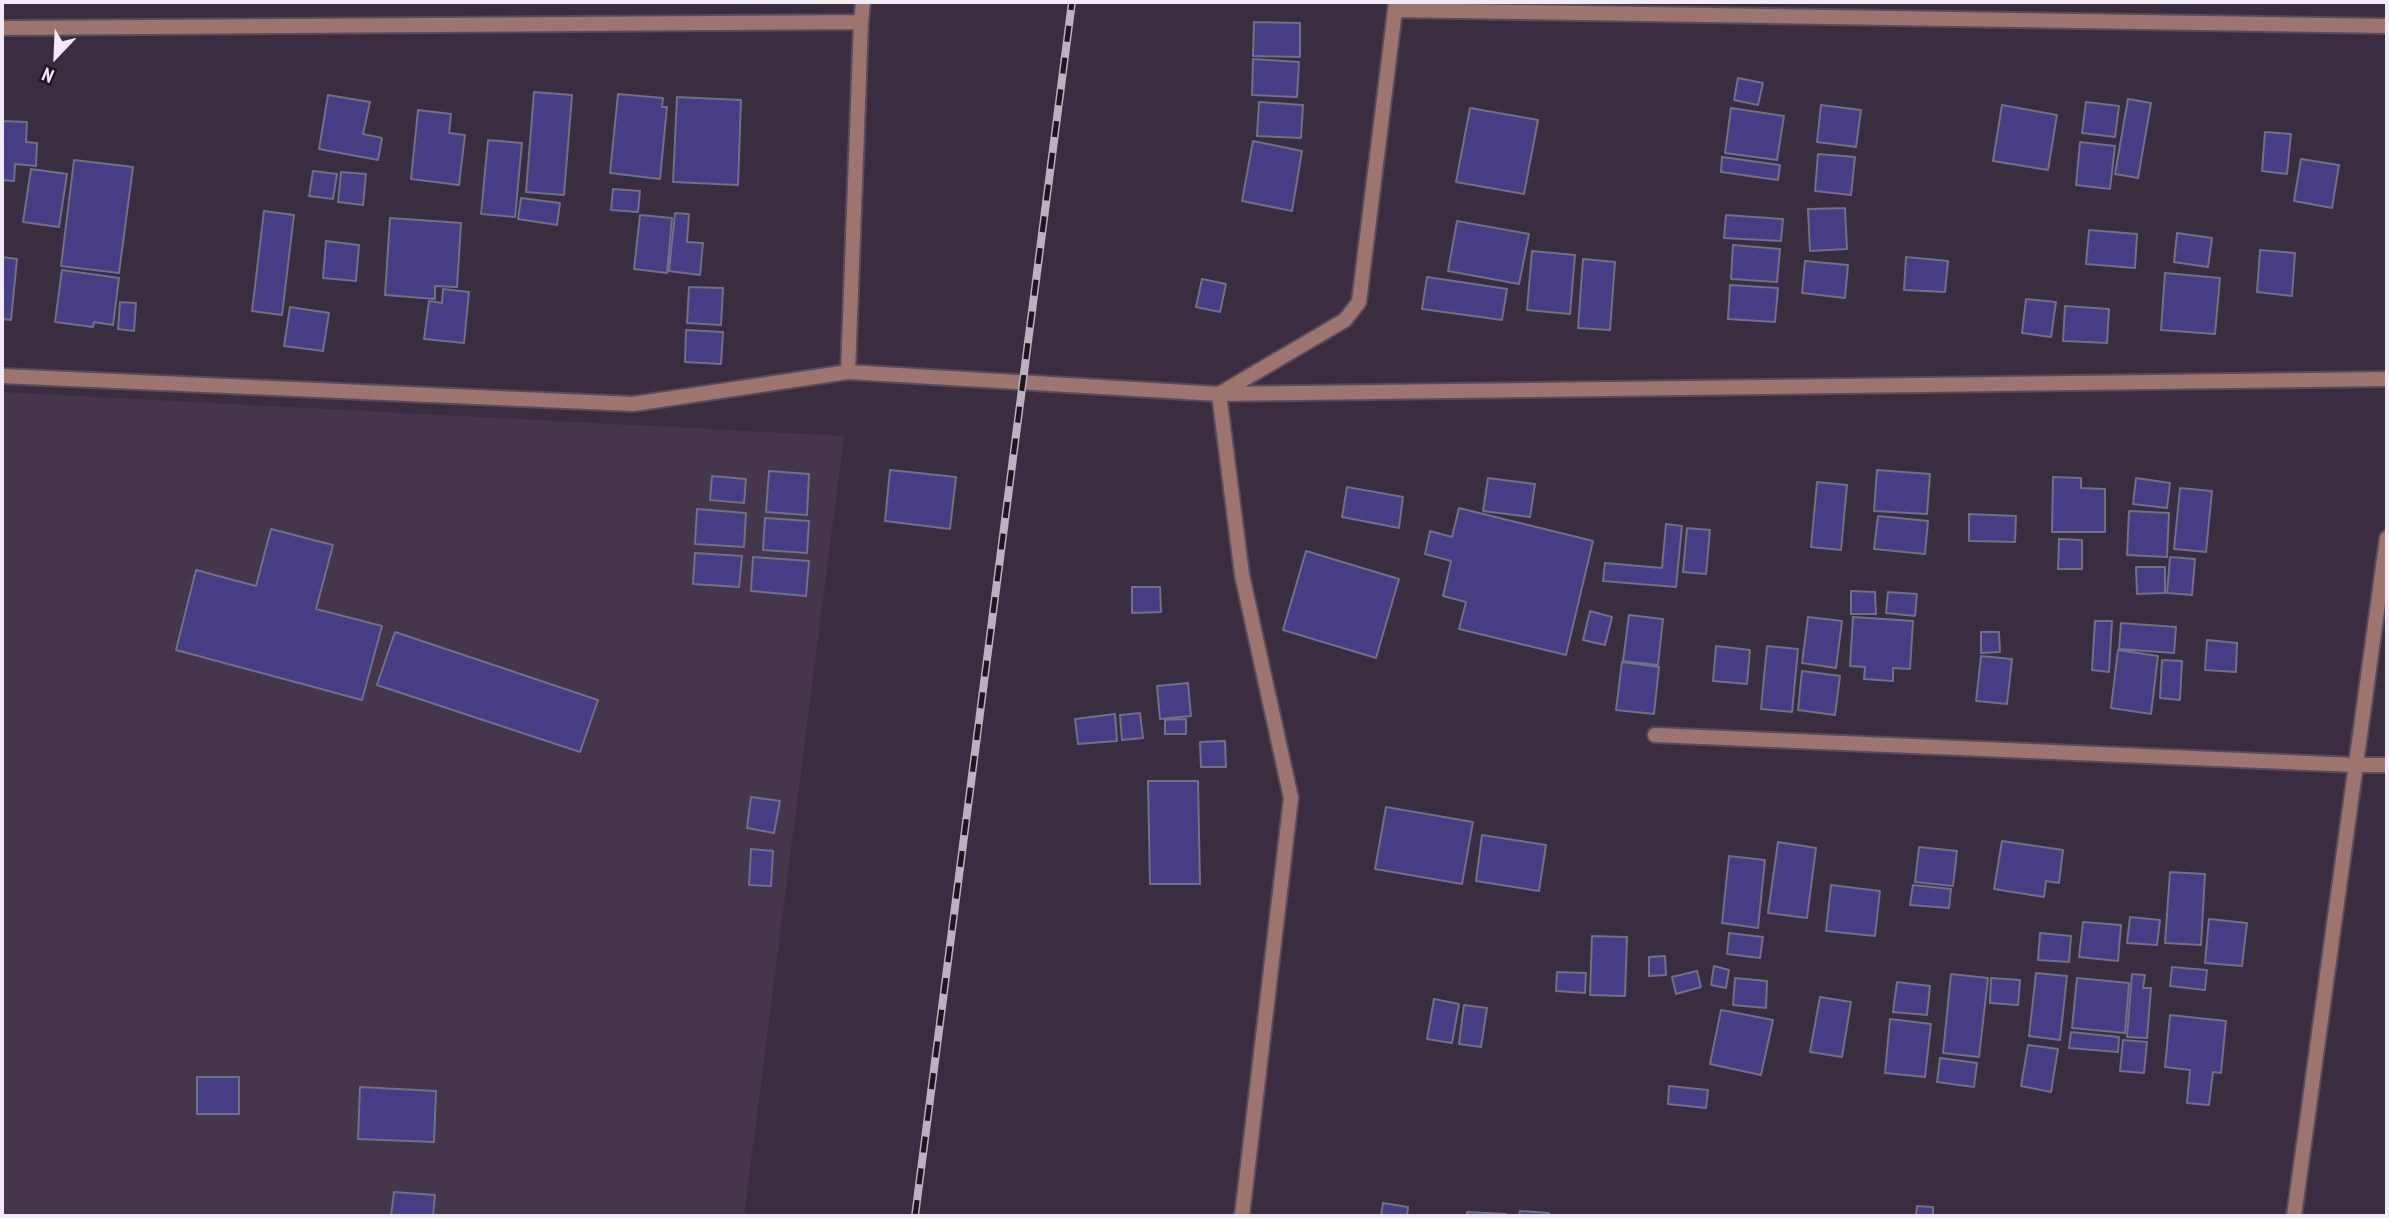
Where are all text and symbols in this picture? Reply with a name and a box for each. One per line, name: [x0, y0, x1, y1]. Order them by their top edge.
north arrow: [21, 21, 91, 91]
text: N: [38, 62, 57, 88]

